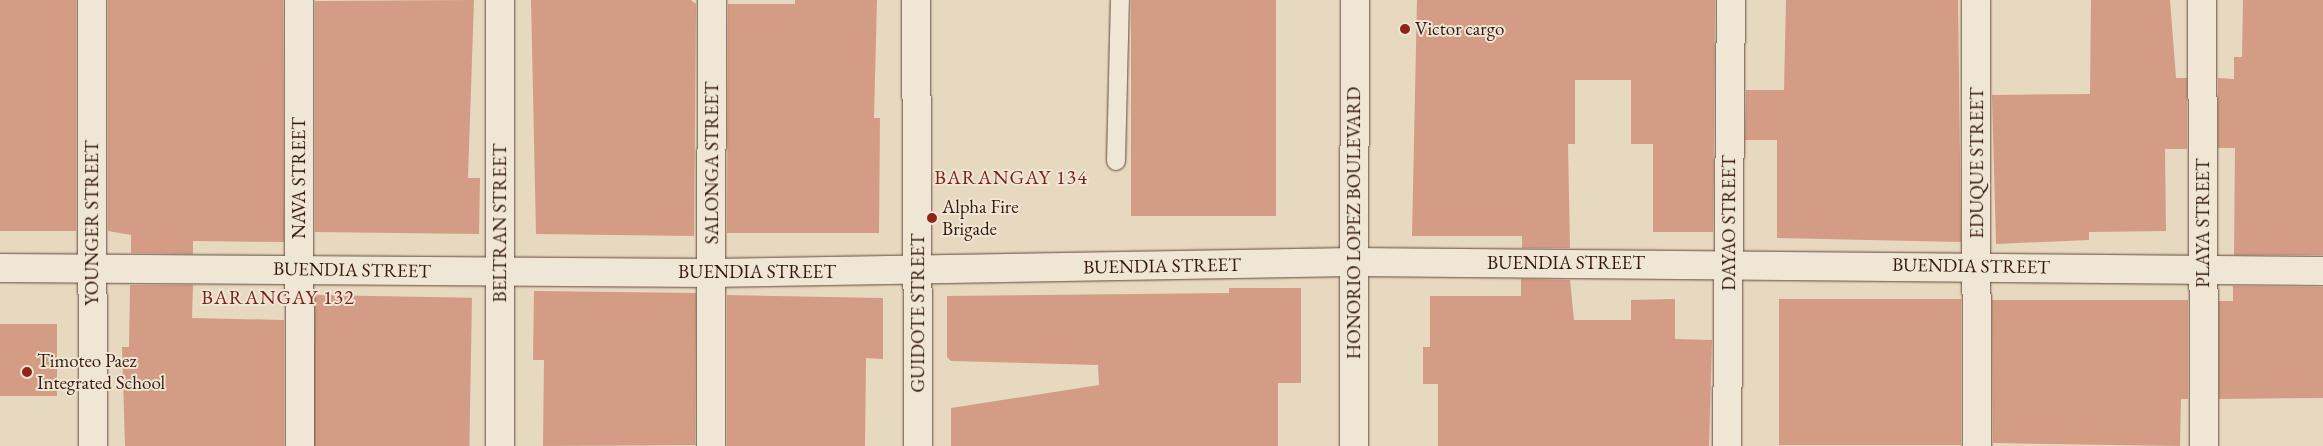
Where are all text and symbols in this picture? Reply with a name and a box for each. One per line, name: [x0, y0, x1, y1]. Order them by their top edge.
place label: Victor cargo: [1415, 18, 1504, 40]
marker: Victor cargo: [1399, 23, 1411, 35]
street label: SALONGA STREET: [701, 82, 723, 244]
street label: HONORIO LOPEZ BOULEVARD: [1343, 87, 1365, 359]
street label: EDUQUE STREET: [1966, 87, 1988, 239]
street label: NAVA STREET: [288, 117, 310, 239]
street label: YOUNGER STREET: [81, 140, 103, 306]
street label: BELTRAN STREET: [489, 144, 511, 302]
street label: DAYAO STREET: [1718, 155, 1740, 291]
street label: PLAYA STREET: [2192, 158, 2214, 288]
district label: BARANGAY 134: [933, 165, 1089, 189]
place label: Alpha Fire Brigade: [942, 196, 1019, 240]
marker: Alpha Fire Brigade: [926, 212, 938, 224]
street label: GUIDOTE STREET: [907, 233, 929, 393]
street label: BUENDIA STREET: [1487, 252, 1645, 274]
street label: BUENDIA STREET: [1083, 253, 1241, 279]
street label: BUENDIA STREET: [1892, 253, 2050, 279]
street label: BUENDIA STREET: [273, 257, 431, 283]
street label: BUENDIA STREET: [678, 261, 836, 283]
district label: BARANGAY 132: [200, 285, 356, 309]
place label: Timoteo Paez Integrated School: [37, 350, 165, 394]
marker: Timoteo Paez Integrated School: [21, 366, 33, 378]

